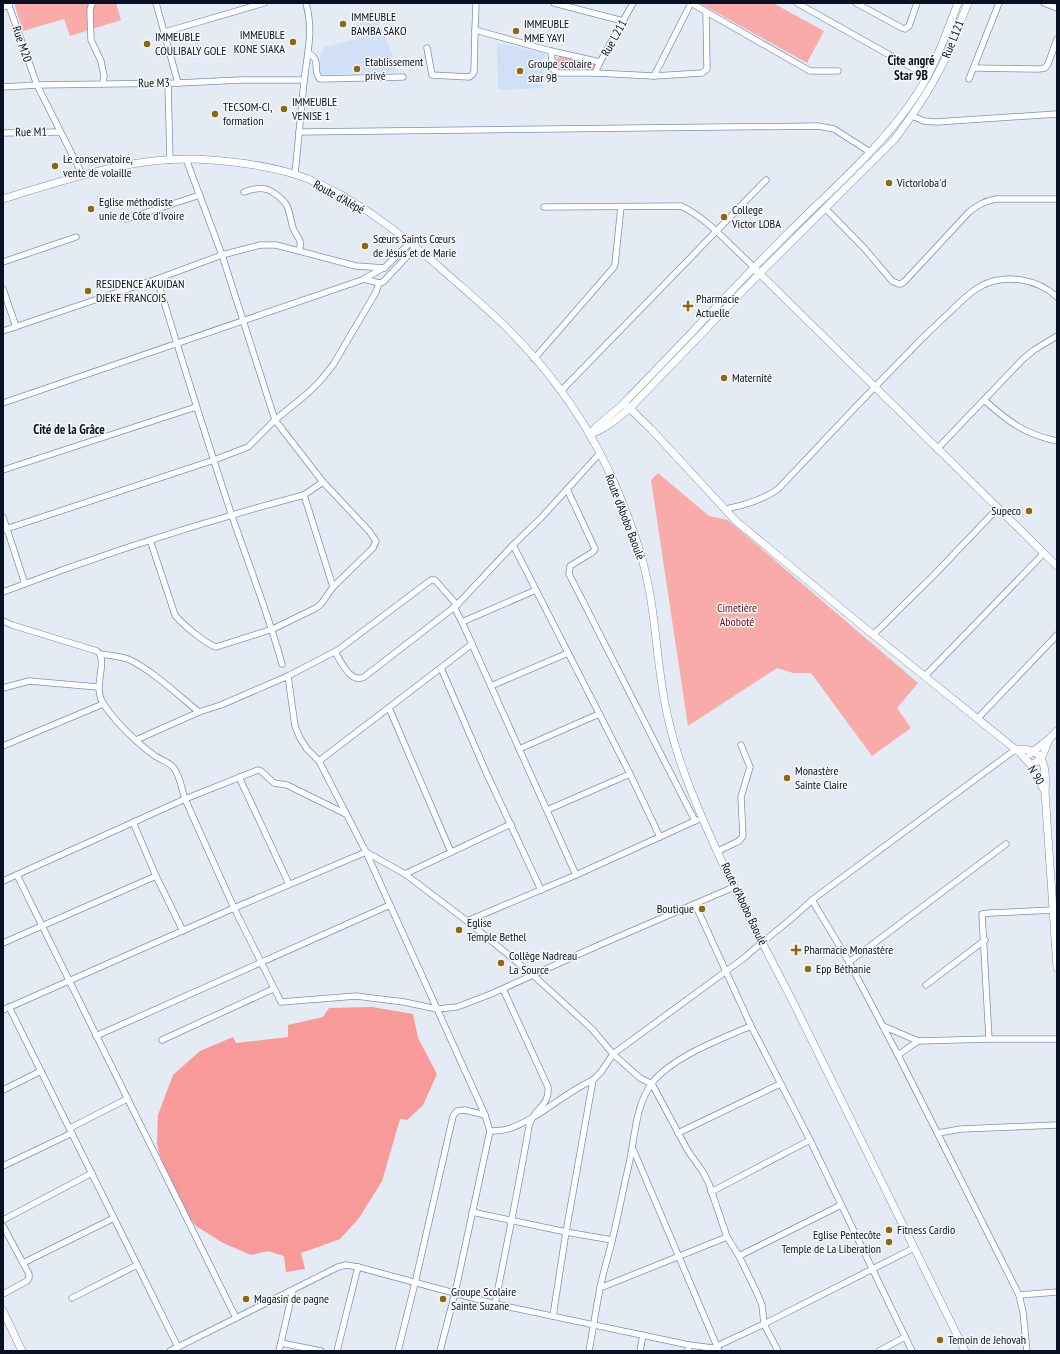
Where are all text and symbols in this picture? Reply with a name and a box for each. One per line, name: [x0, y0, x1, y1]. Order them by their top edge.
place label: IMMEUBLE BAMBA SAKO: [351, 9, 407, 38]
place label: IMMEUBLE MME YAYI: [524, 16, 569, 45]
street label: Rue L211: [597, 17, 630, 59]
street label: Rue L121: [938, 18, 967, 60]
marker: IMMEUBLE BAMBA SAKO: [338, 19, 348, 29]
street label: Rue M20: [9, 24, 36, 64]
marker: IMMEUBLE MME YAYI: [511, 26, 521, 36]
place label: IMMEUBLE KONE SIAKA: [234, 27, 285, 56]
place label: IMMEUBLE COULIBALY GOLE: [155, 29, 227, 58]
marker: IMMEUBLE KONE SIAKA: [288, 37, 298, 47]
marker: IMMEUBLE COULIBALY GOLE: [142, 39, 152, 49]
district label: Cite angré Star 9B: [887, 52, 935, 84]
place label: Etablissement privé: [365, 54, 424, 83]
place label: Groupe scolaire star 9B: [528, 56, 592, 85]
marker: Etablissement privé: [352, 64, 362, 74]
marker: Groupe scolaire star 9B: [515, 66, 525, 76]
street label: Rue M3: [138, 75, 170, 90]
place label: IMMEUBLE VENISE 1: [291, 94, 337, 123]
place label: TECSOM-CI, formation: [223, 99, 272, 128]
marker: IMMEUBLE VENISE 1: [279, 104, 289, 114]
marker: TECSOM-CI, formation: [210, 109, 220, 119]
street label: Rue M1: [15, 124, 47, 139]
place label: Le conservatoire, vente de volaille: [63, 151, 133, 180]
marker: Le conservatoire, vente de volaille: [50, 161, 60, 171]
place label: Victorloba'd: [896, 175, 946, 190]
street label: Route d'Alépé: [311, 176, 367, 217]
marker: Victorloba'd: [884, 178, 894, 188]
place label: Eglise méthodiste unie de Côte d'Ivoire: [99, 194, 184, 223]
place label: College Victor LOBA: [731, 202, 781, 231]
marker: Eglise méthodiste unie de Côte d'Ivoire: [86, 204, 96, 214]
marker: College Victor LOBA: [719, 212, 729, 222]
place label: Sœurs Saints Cœurs de Jésus et de Marie: [373, 231, 456, 260]
marker: Sœurs Saints Cœurs de Jésus et de Marie: [360, 241, 370, 251]
place label: RESIDENCE AKUIDAN DJEKE FRANCOIS: [96, 276, 184, 305]
marker: RESIDENCE AKUIDAN DJEKE FRANCOIS: [83, 286, 93, 296]
place label: Pharmacie Actuelle: [696, 291, 739, 320]
marker: Pharmacie Actuelle: [683, 301, 693, 311]
place label: Maternité: [732, 370, 772, 385]
marker: Maternité: [719, 373, 729, 383]
district label: Cité de la Grâce: [33, 421, 105, 438]
street label: Route d'Abobo Baoulé: [602, 472, 649, 562]
place label: Supeco: [991, 503, 1021, 518]
marker: Supeco: [1024, 506, 1034, 516]
park label: Cimetière Aboboté: [717, 600, 757, 629]
street label: N 90: [1025, 762, 1048, 787]
place label: Monastère Sainte Claire: [795, 763, 847, 792]
marker: Monastère Sainte Claire: [782, 773, 792, 783]
street label: Route d'Abobo Baoulé: [718, 860, 771, 948]
place label: Boutique: [657, 901, 694, 916]
marker: Boutique: [697, 904, 707, 914]
place label: Eglise Temple Bethel: [467, 915, 527, 944]
marker: Eglise Temple Bethel: [454, 925, 464, 935]
place label: Pharmacie Monastère: [804, 942, 893, 957]
marker: Pharmacie Monastère: [791, 945, 801, 955]
place label: Collège Nadreau La Source: [509, 948, 577, 977]
marker: Collège Nadreau La Source: [496, 958, 506, 968]
place label: Epp Béthanie: [816, 961, 871, 976]
marker: Epp Béthanie: [803, 964, 813, 974]
place label: Fitness Cardio: [897, 1222, 955, 1237]
marker: Fitness Cardio: [884, 1225, 894, 1235]
place label: Eglise Pentecôte Temple de La Liberation: [782, 1227, 881, 1256]
marker: Eglise Pentecôte Temple de La Liberation: [884, 1237, 894, 1247]
place label: Groupe Scolaire Sainte Suzane: [451, 1284, 516, 1313]
place label: Magasin de pagne: [254, 1291, 329, 1306]
marker: Magasin de pagne: [241, 1294, 251, 1304]
marker: Groupe Scolaire Sainte Suzane: [438, 1294, 448, 1304]
place label: Temoin de Jehovah: [948, 1332, 1026, 1347]
marker: Temoin de Jehovah: [935, 1335, 945, 1345]

